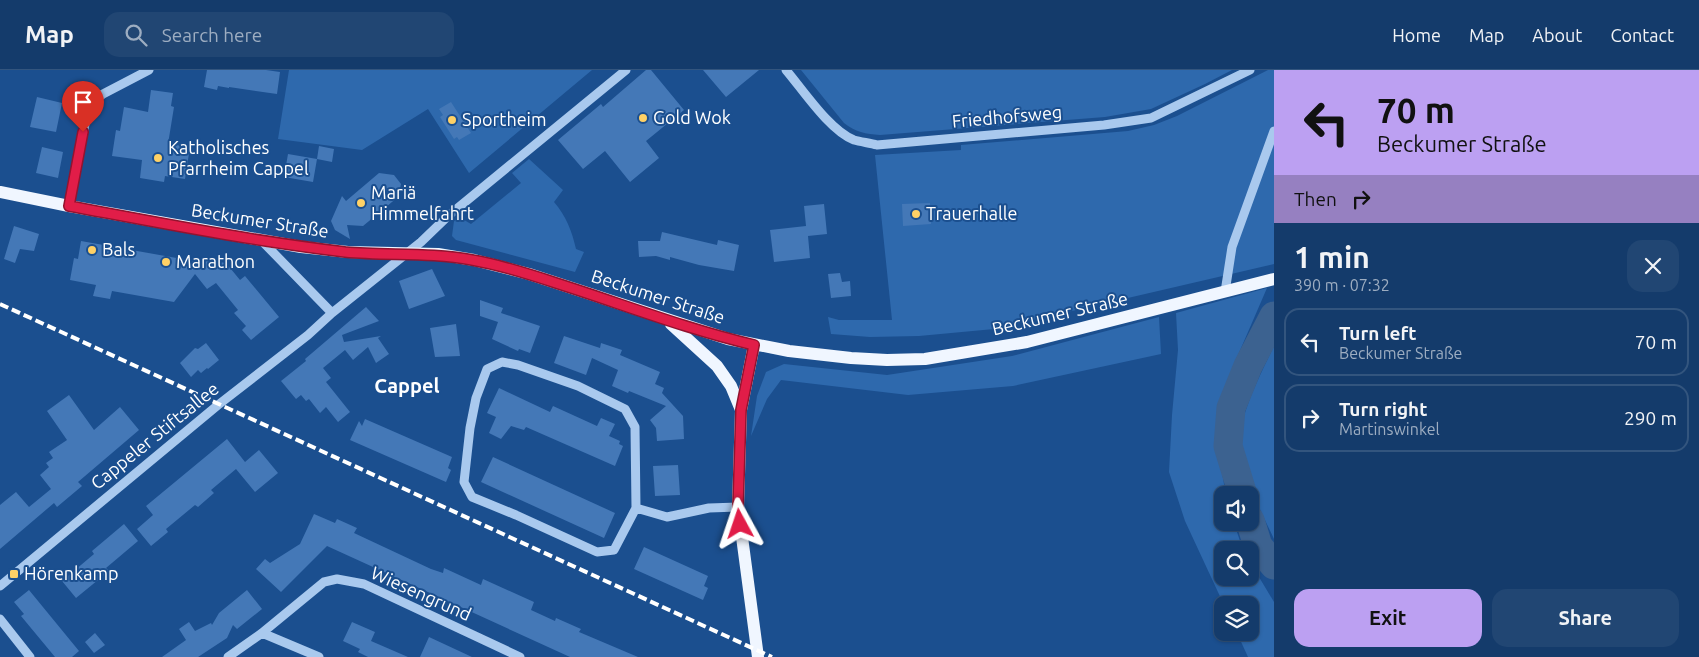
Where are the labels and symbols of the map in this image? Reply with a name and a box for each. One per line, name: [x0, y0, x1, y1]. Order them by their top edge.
pin: [62, 81, 104, 132]
street label: Friedhofsweg: [951, 101, 1063, 131]
place label: Gold Wok: [653, 107, 731, 127]
place label: Sportheim: [462, 109, 547, 129]
marker: Gold Wok: [637, 112, 649, 124]
marker: Sportheim: [446, 114, 458, 126]
place label: Katholisches Pfarrheim Cappel: [168, 137, 309, 178]
marker: Katholisches Pfarrheim Cappel: [152, 152, 164, 164]
place label: Mariä Himmelfahrt: [371, 182, 474, 223]
marker: Mariä Himmelfahrt: [355, 197, 367, 209]
street label: Beckumer Straße: [190, 199, 330, 241]
place label: Trauerhalle: [926, 203, 1017, 223]
marker: Trauerhalle: [910, 208, 922, 220]
place label: Bals: [102, 239, 135, 259]
marker: Bals: [86, 244, 98, 256]
place label: Marathon: [176, 251, 255, 271]
marker: Marathon: [160, 256, 172, 268]
street label: Beckumer Straße: [589, 265, 727, 327]
street label: Beckumer Straße: [990, 288, 1130, 338]
district label: Cappel: [374, 374, 440, 397]
street label: Cappeler Stiftsallee: [87, 378, 222, 493]
position arrow: [713, 497, 765, 549]
street label: Wiesengrund: [368, 562, 475, 624]
place label: Hörenkamp: [24, 563, 118, 583]
marker: Hörenkamp: [8, 568, 20, 580]

